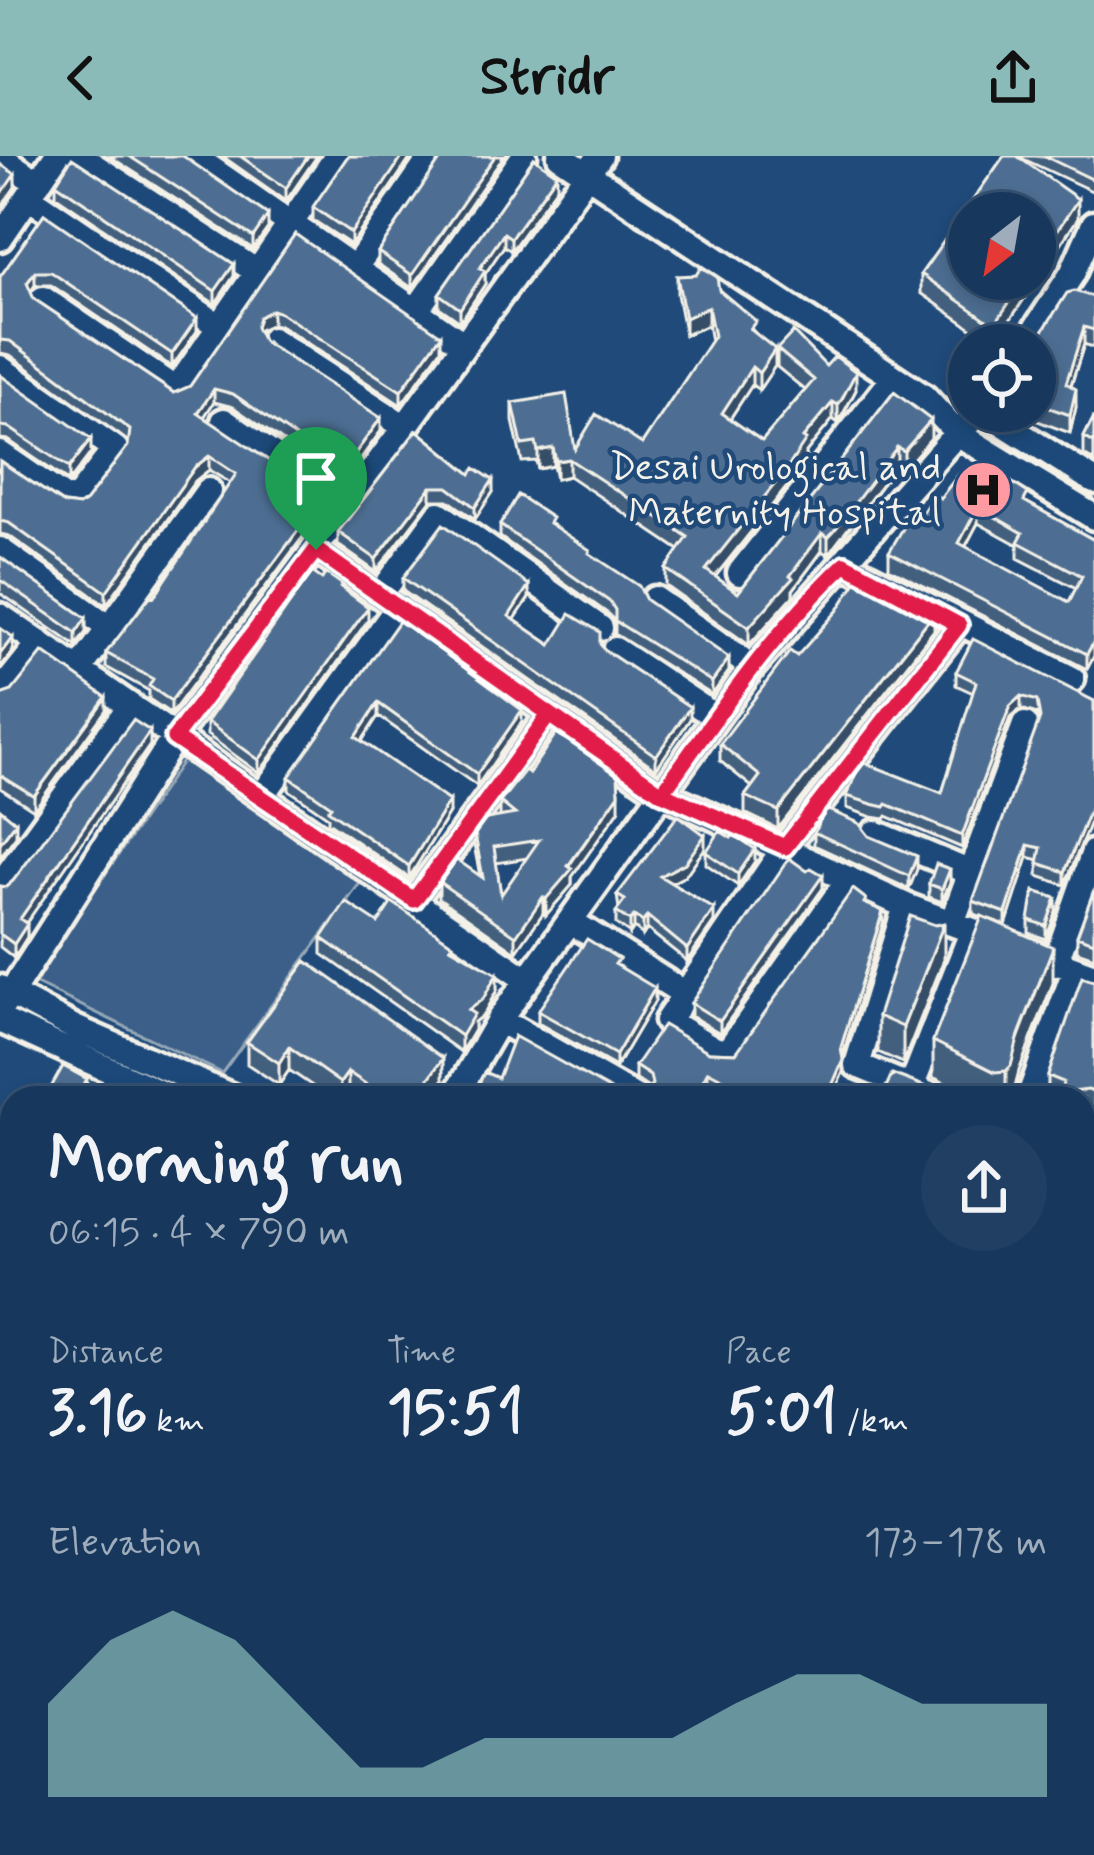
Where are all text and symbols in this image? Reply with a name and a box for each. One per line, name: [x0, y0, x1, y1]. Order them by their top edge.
text: Stridr: [480, 43, 614, 114]
icon: back: [48, 45, 114, 111]
icon: share: [980, 45, 1046, 111]
north arrow: [948, 192, 1056, 300]
map controls: [948, 192, 1056, 432]
button: locate: [948, 324, 1056, 432]
pin: [265, 427, 367, 550]
place label: Desai Urological and Maternity Hospital: [609, 443, 941, 539]
icon: arrive: [283, 445, 349, 511]
hospital icon: Desai Urological and Maternity Hospital: [952, 459, 1014, 521]
text: Morning run: [48, 1120, 404, 1206]
button: share: [921, 1125, 1047, 1251]
text: 06:15 · 4 × 790 m: [48, 1208, 350, 1259]
text: Distance: [48, 1331, 164, 1375]
text: Time: [387, 1331, 456, 1375]
text: Pace: [726, 1331, 792, 1375]
text: 3.16: [48, 1375, 148, 1454]
text: 15:51: [387, 1375, 524, 1454]
text: 5:01: [726, 1375, 837, 1454]
text: km: [148, 1400, 205, 1444]
text: /km: [837, 1400, 909, 1444]
text: Elevation: [48, 1518, 202, 1569]
text: 173–178 m: [864, 1518, 1047, 1569]

